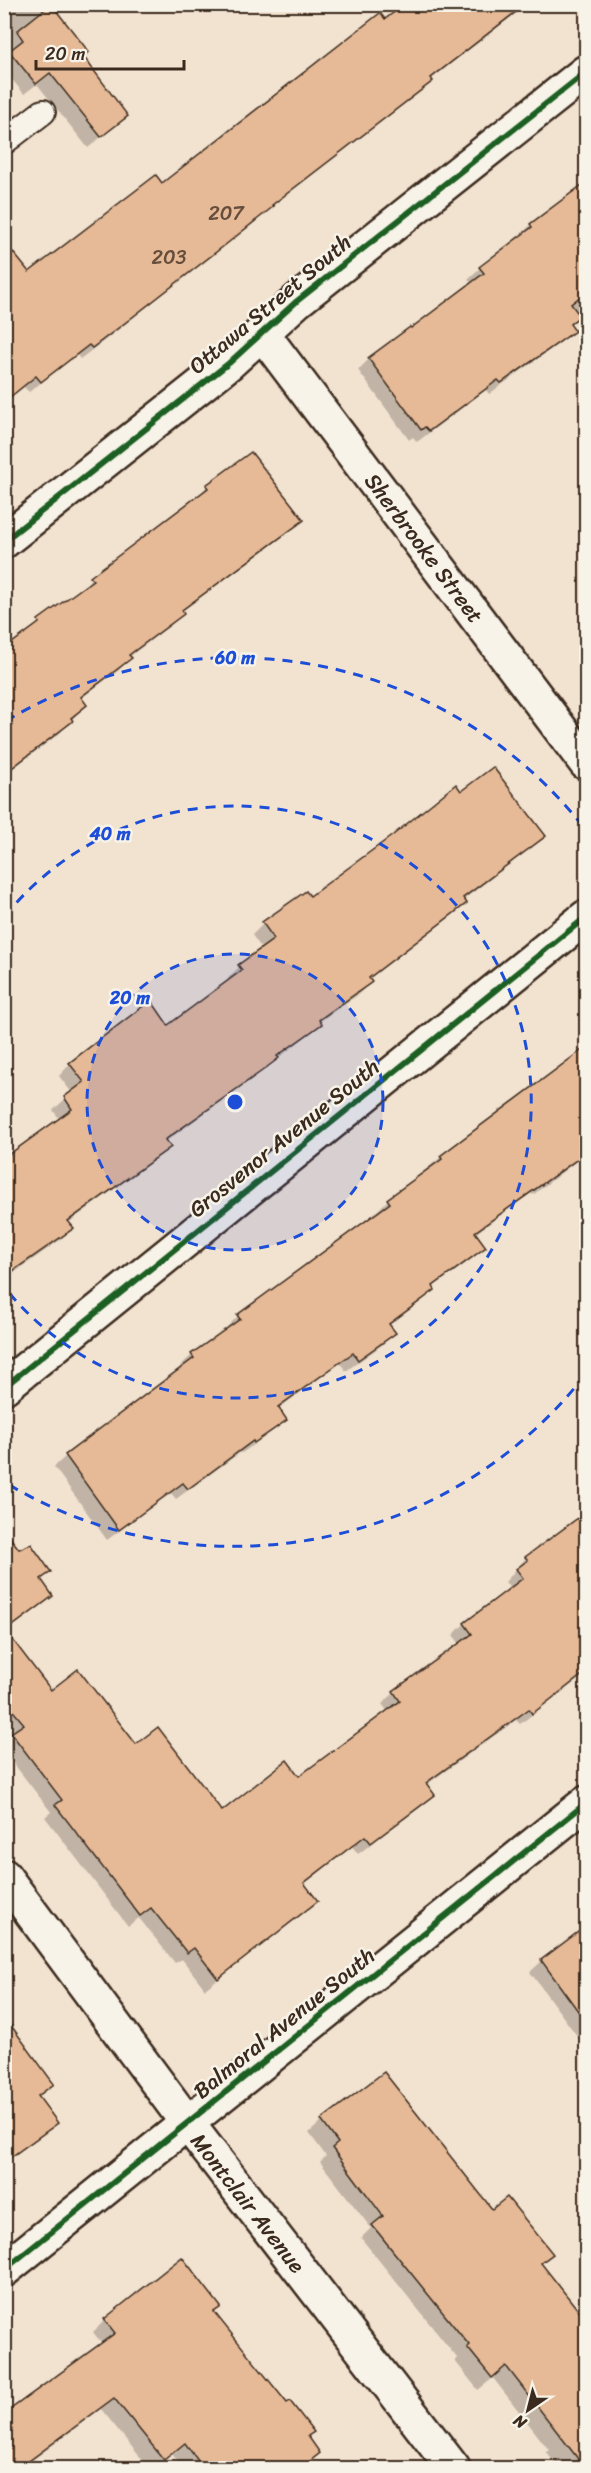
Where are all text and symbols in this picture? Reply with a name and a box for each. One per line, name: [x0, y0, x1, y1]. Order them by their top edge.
scale bar: [36, 33, 184, 71]
text: 20 m: [45, 38, 85, 70]
house number: 207: [208, 196, 245, 231]
street label: Ottawa Street South: [180, 224, 360, 384]
house number: 203: [151, 240, 187, 275]
street label: Sherbrooke Street: [354, 464, 494, 632]
text: 60 m: [214, 642, 255, 674]
text: 40 m: [88, 818, 131, 850]
text: 20 m: [109, 982, 150, 1014]
street label: Grosvenor Avenue South: [180, 1048, 388, 1228]
centre of rings: [225, 1092, 245, 1112]
street label: Balmoral Avenue South: [184, 1937, 384, 2109]
street label: Montclair Avenue: [180, 2124, 316, 2282]
north arrow: [498, 2380, 558, 2440]
text: N: [506, 2406, 533, 2438]

